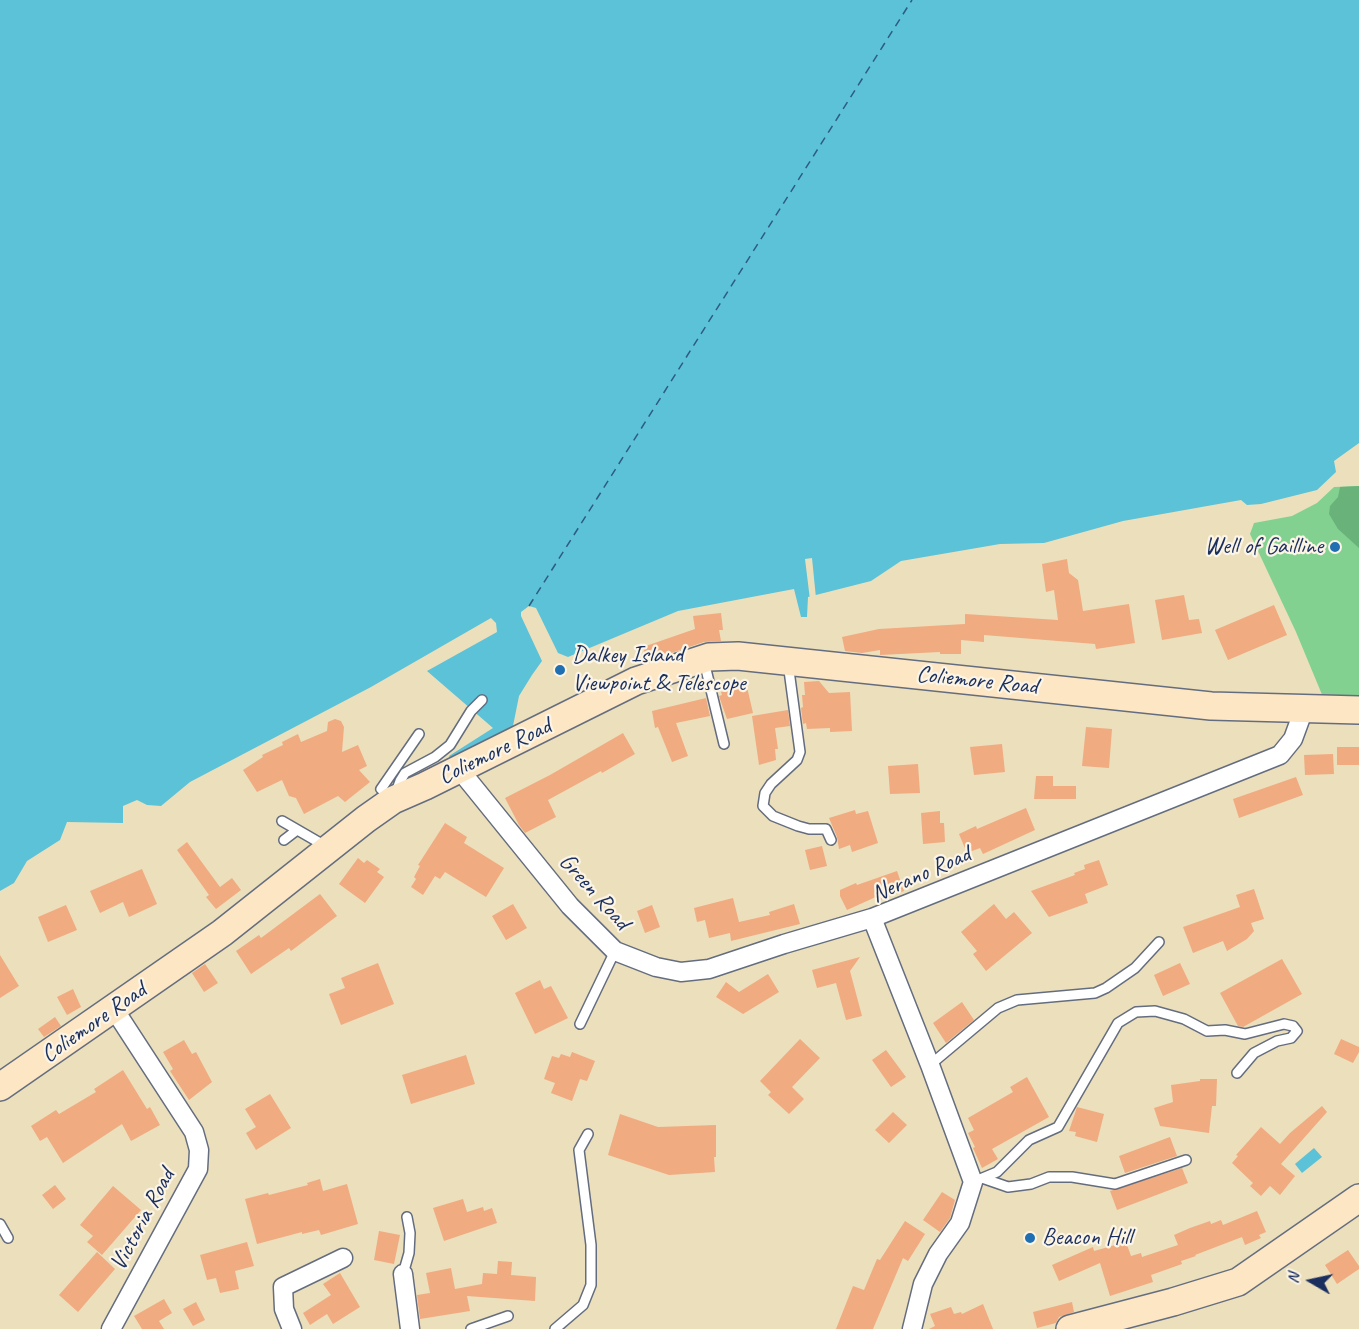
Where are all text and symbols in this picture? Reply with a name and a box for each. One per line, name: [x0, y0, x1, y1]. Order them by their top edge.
place label: Well of Gailline: [1204, 533, 1323, 561]
marker: Well of Gailline: [1328, 540, 1342, 554]
place label: Dalkey Island Viewpoint & Telescope: [572, 642, 746, 698]
street label: Coliemore Road: [915, 660, 1039, 702]
marker: Dalkey Island Viewpoint & Telescope: [553, 663, 567, 677]
street label: Coliemore Road: [434, 712, 556, 792]
street label: Nerano Road: [867, 840, 975, 910]
street label: Green Road: [552, 848, 636, 936]
street label: Coliemore Road: [36, 976, 152, 1070]
street label: Victoria Road: [104, 1164, 182, 1276]
place label: Beacon Hill: [1042, 1224, 1132, 1252]
marker: Beacon Hill: [1023, 1231, 1037, 1245]
north arrow: [1281, 1251, 1341, 1311]
text: N: [1283, 1272, 1304, 1285]

